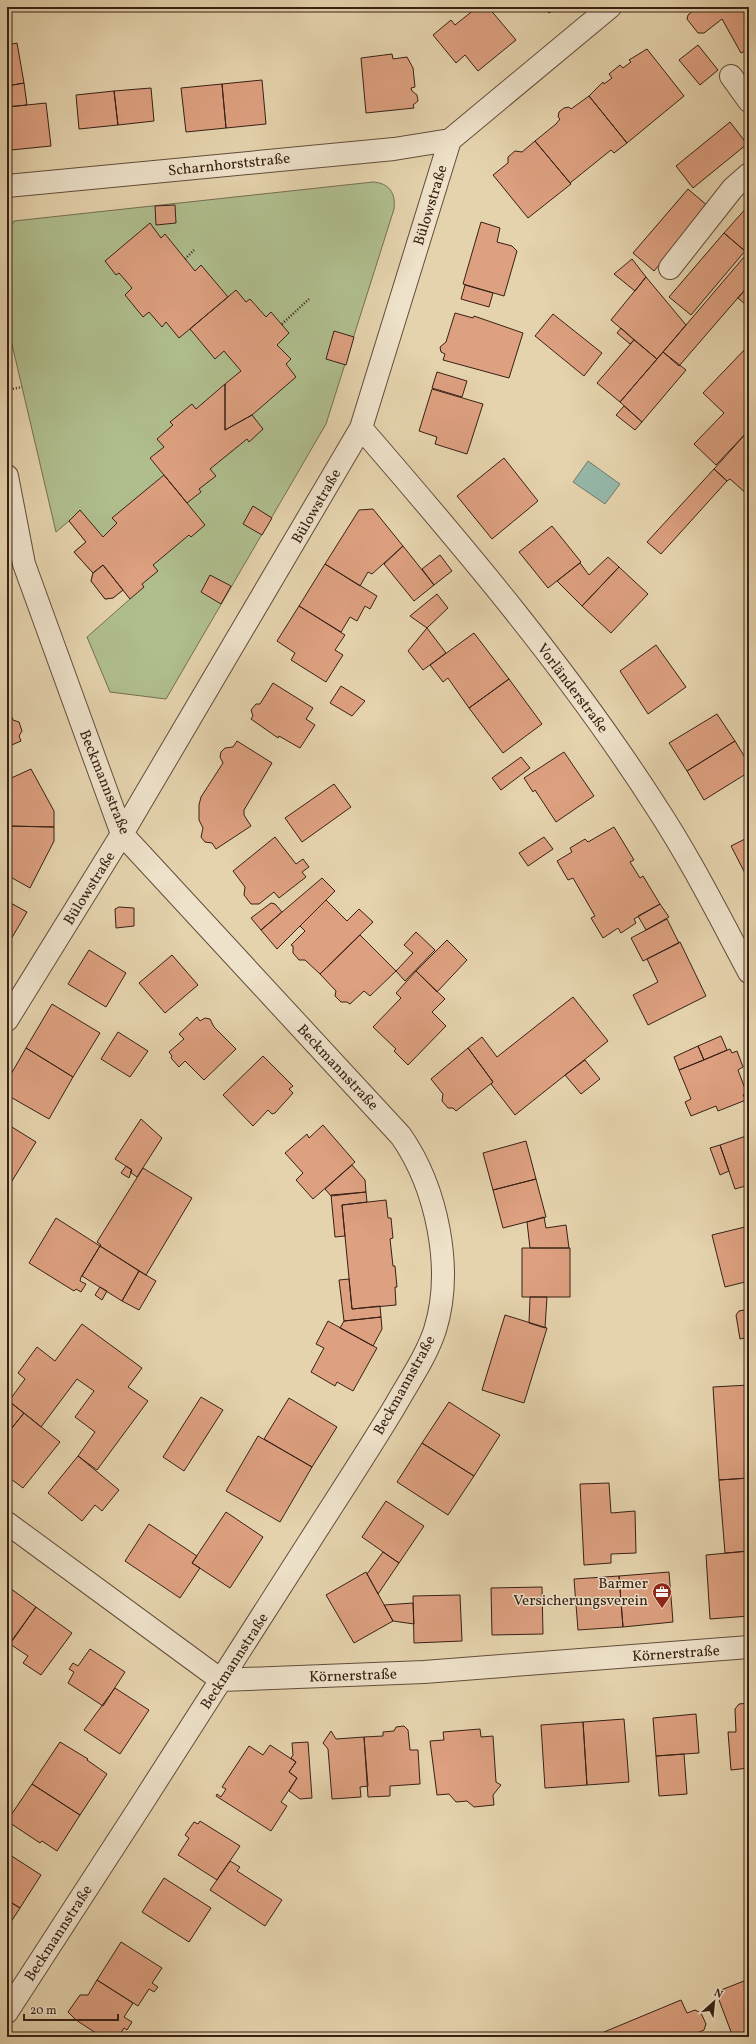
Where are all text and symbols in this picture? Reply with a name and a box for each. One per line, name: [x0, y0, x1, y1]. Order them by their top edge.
street label: Scharnhorststraße: [167, 149, 291, 182]
street label: Bülowstraße: [409, 163, 454, 248]
street label: Bülowstraße: [287, 465, 347, 548]
street label: Vorländerstraße: [531, 640, 613, 738]
street label: Beckmannstraße: [73, 727, 134, 838]
street label: Bülowstraße: [59, 848, 121, 930]
street label: Beckmannstraße: [291, 1020, 382, 1116]
street label: Beckmannstraße: [369, 1332, 441, 1439]
place label: Barmer Versicherungsverein: [513, 1574, 648, 1612]
office icon: Barmer Versicherungsverein: [651, 1581, 673, 1609]
street label: Beckmannstraße: [196, 1609, 274, 1714]
street label: Körnerstraße: [632, 1641, 721, 1668]
street label: Körnerstraße: [309, 1664, 397, 1689]
street label: Beckmannstraße: [20, 1881, 98, 1986]
north arrow: [694, 1982, 734, 2022]
text: N: [711, 1986, 725, 2003]
scale bar: [24, 1996, 118, 2022]
text: 20 m: [30, 2003, 57, 2019]

